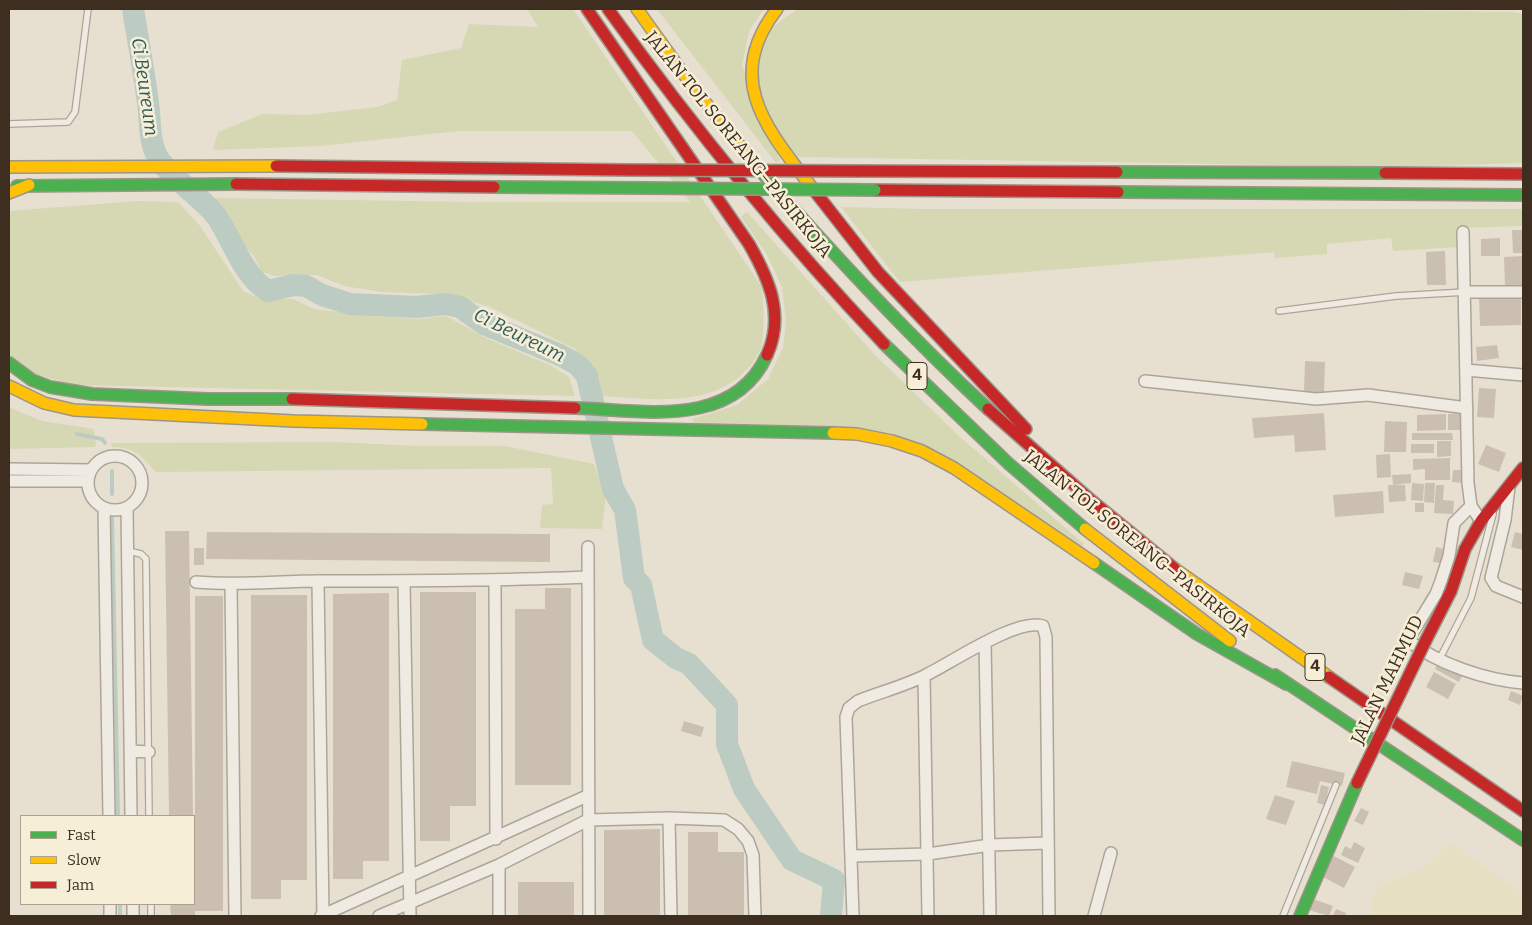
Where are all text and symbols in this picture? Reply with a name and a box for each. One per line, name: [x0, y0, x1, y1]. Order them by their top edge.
street label: JALAN TOL SOREANG–PASIRKOJA: [640, 27, 836, 263]
water label: Ci Beureum: [126, 36, 162, 138]
water label: Ci Beureum: [470, 304, 568, 368]
road number: 4: [907, 362, 927, 390]
street label: JALAN TOL SOREANG–PASIRKOJA: [1019, 446, 1255, 642]
street label: JALAN MAHMUD: [1347, 612, 1429, 748]
road number: 4: [1305, 654, 1325, 680]
legend: [20, 815, 195, 905]
text: Fast: [67, 826, 96, 844]
text: Slow: [67, 851, 101, 869]
text: Jam: [67, 876, 94, 894]

